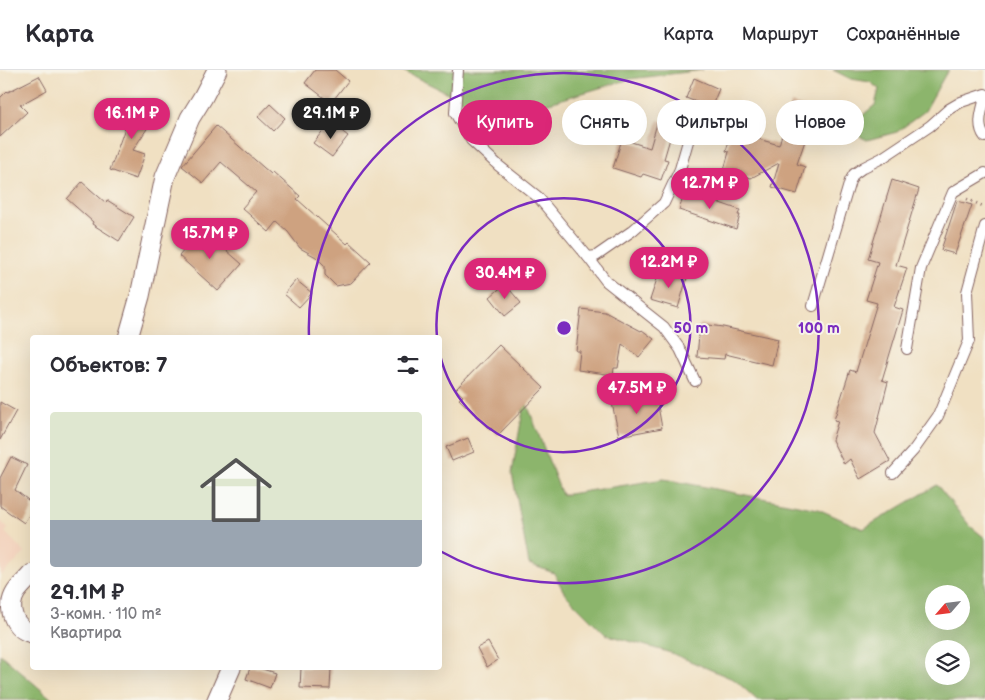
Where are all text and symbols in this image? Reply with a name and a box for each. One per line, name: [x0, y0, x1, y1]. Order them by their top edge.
text: Карта: [25, 20, 94, 49]
text: Карта: [663, 24, 714, 45]
text: Маршрут: [742, 24, 818, 45]
text: Сохранённые: [846, 24, 960, 45]
pin: 16.1M ₽: [86, 98, 178, 140]
pin: 29.1M ₽: [285, 98, 377, 140]
chip: Купить: [458, 100, 552, 145]
chip: Снять: [562, 100, 647, 145]
chip: Фильтры: [657, 100, 766, 145]
chip: Новое: [776, 100, 864, 145]
text: 16.1M ₽: [105, 104, 159, 123]
text: 29.1M ₽: [303, 104, 359, 123]
pin: 12.7M ₽: [664, 168, 756, 210]
text: 12.7M ₽: [682, 174, 738, 193]
pin: 15.7M ₽: [164, 218, 256, 260]
text: 15.7M ₽: [182, 224, 238, 243]
pin: 12.2M ₽: [623, 246, 715, 289]
text: 12.2M ₽: [641, 253, 697, 272]
pin: 30.4M ₽: [459, 258, 551, 300]
text: 30.4M ₽: [475, 264, 535, 283]
centre of rings: [555, 319, 573, 337]
text: 50 m: [674, 319, 709, 338]
text: 100 m: [798, 319, 840, 338]
icon: filters: [394, 351, 422, 379]
text: Объектов: 7: [50, 353, 168, 378]
pin: 47.5M ₽: [591, 372, 683, 415]
text: 47.5M ₽: [608, 379, 666, 398]
icon: home: [191, 445, 281, 535]
text: 29.1M ₽: [50, 580, 124, 605]
north arrow: [925, 585, 970, 630]
map controls: [925, 585, 970, 685]
text: 3-комн. · 110 m²: [50, 605, 162, 624]
text: Квартира: [50, 624, 122, 643]
button: layers: [925, 640, 970, 685]

